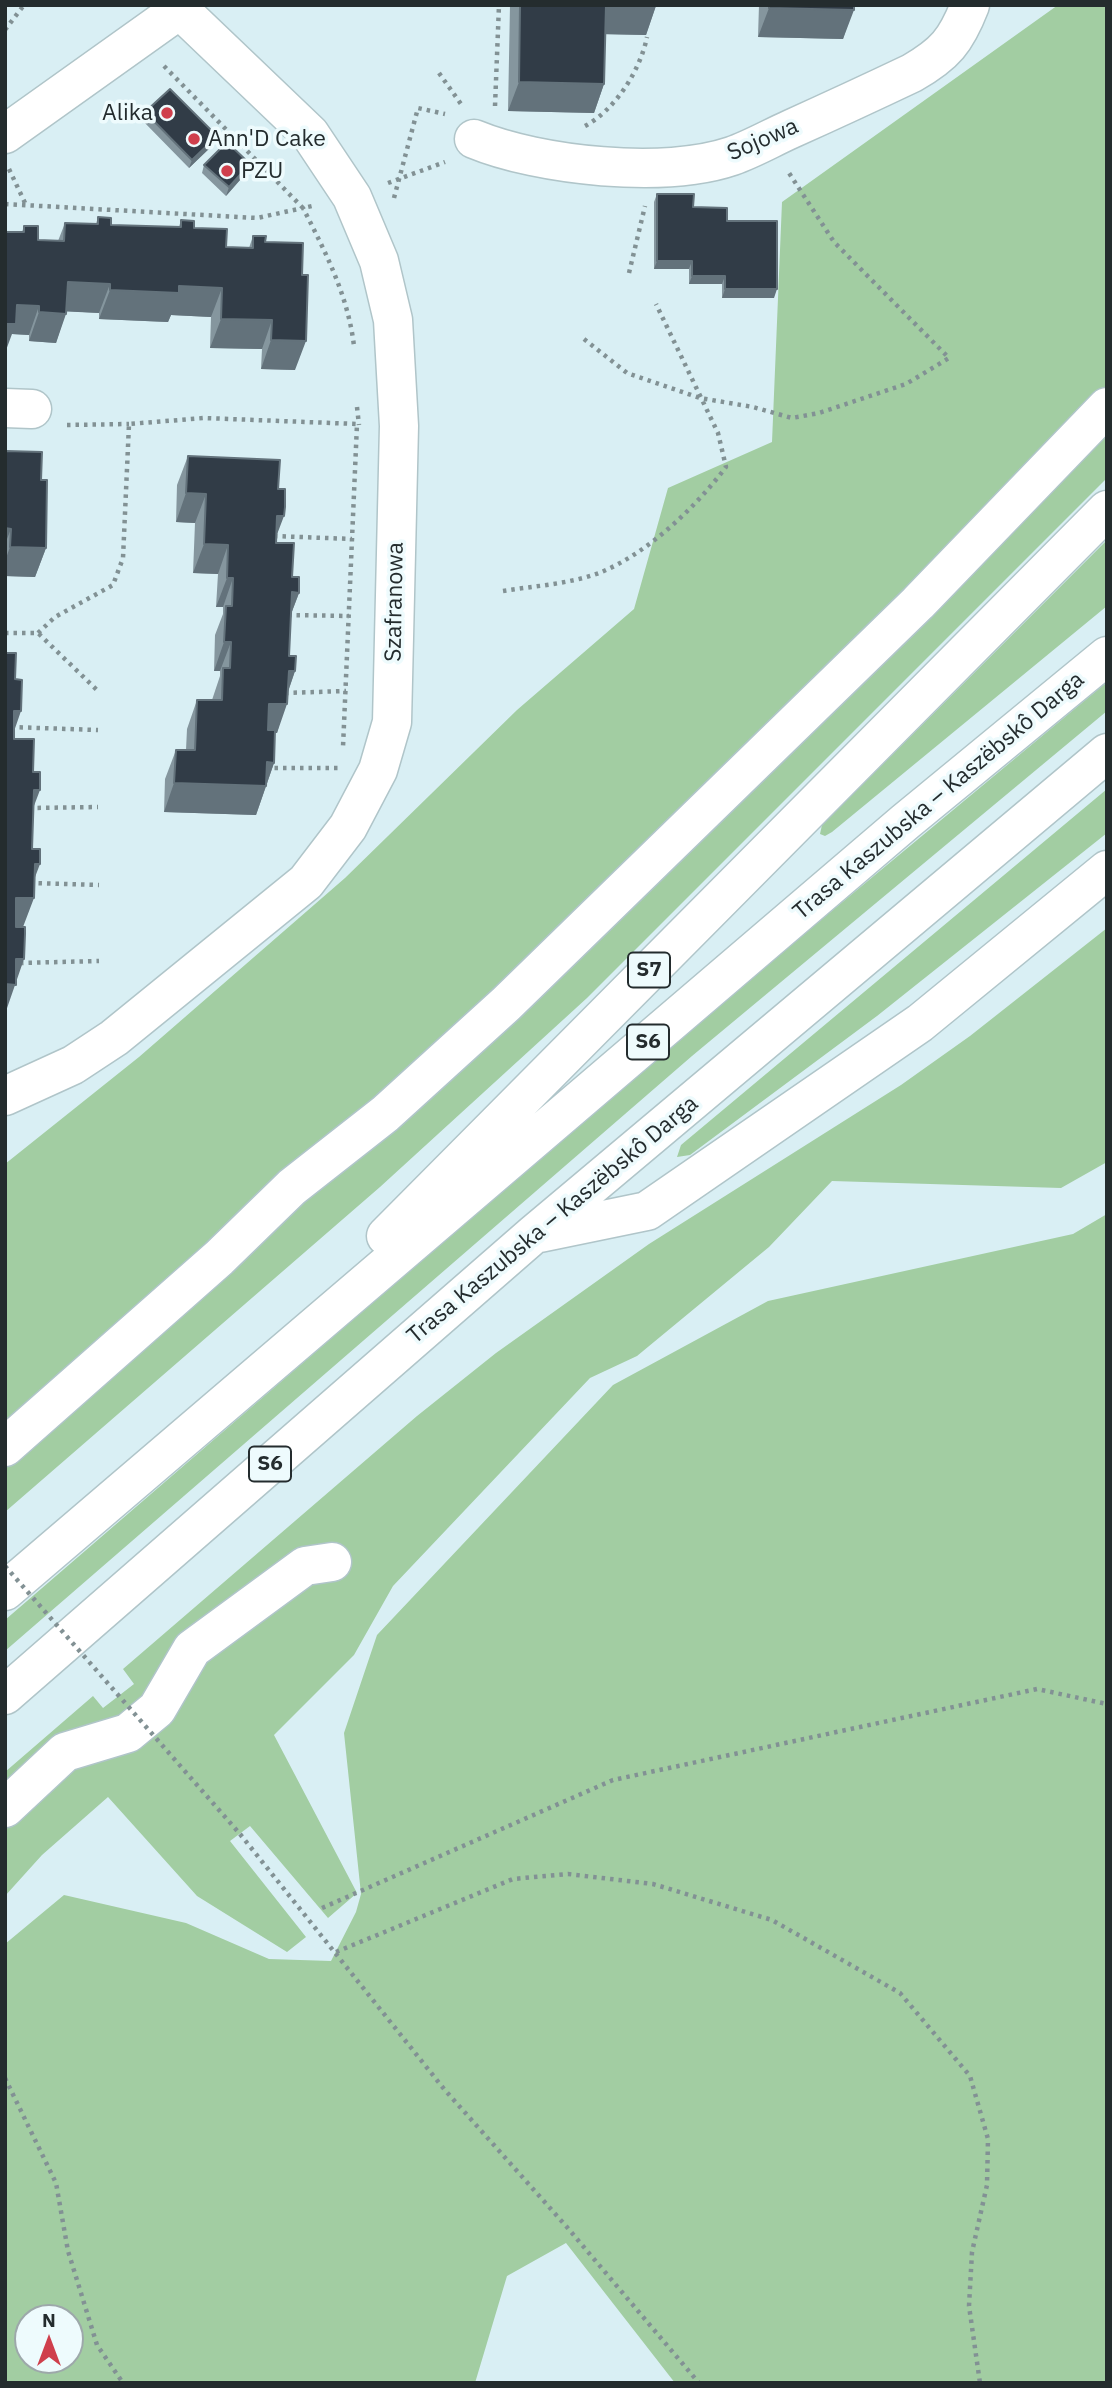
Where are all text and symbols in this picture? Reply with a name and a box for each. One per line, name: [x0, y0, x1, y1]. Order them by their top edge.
place label: Alika: [102, 99, 153, 127]
marker: Alika: [159, 105, 175, 121]
street label: Sojowa: [723, 113, 803, 167]
place label: Ann'D Cake: [208, 125, 326, 153]
marker: Ann'D Cake: [186, 131, 202, 147]
place label: PZU: [241, 157, 283, 185]
marker: PZU: [219, 163, 235, 179]
street label: Szafranowa: [380, 542, 410, 662]
street label: Trasa Kaszubska – Kaszëbskô Darga: [788, 666, 1090, 926]
road number: S7: [628, 953, 670, 988]
road number: S6: [627, 1024, 669, 1060]
street label: Trasa Kaszubska – Kaszëbskô Darga: [402, 1090, 704, 1350]
road number: S6: [249, 1446, 291, 1482]
north arrow: [14, 2304, 84, 2374]
text: N: [42, 2308, 56, 2332]

